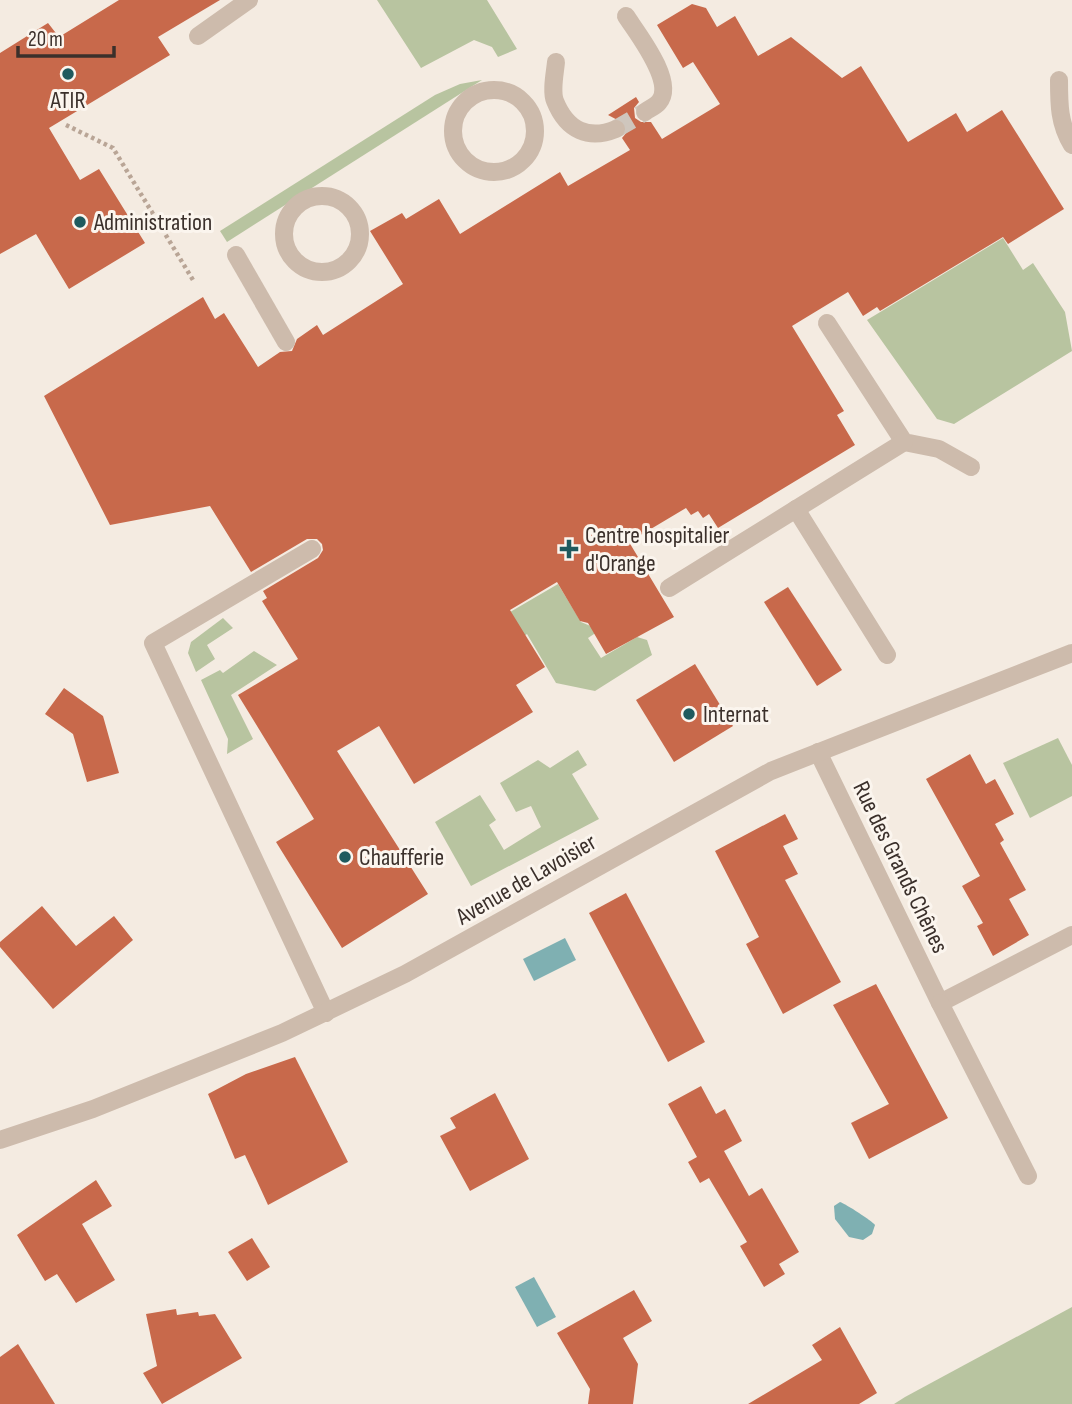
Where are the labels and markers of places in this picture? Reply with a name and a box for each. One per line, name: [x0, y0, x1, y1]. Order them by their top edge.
marker: ATIR: [60, 66, 76, 82]
place label: ATIR: [50, 86, 85, 115]
place label: Administration: [93, 208, 212, 237]
marker: Administration: [72, 214, 88, 230]
place label: Centre hospitalier d'Orange: [585, 521, 730, 578]
marker: Centre hospitalier d'Orange: [559, 539, 579, 559]
place label: Internat: [703, 700, 769, 729]
marker: Internat: [681, 706, 697, 722]
place label: Chaufferie: [359, 843, 444, 872]
marker: Chaufferie: [337, 849, 353, 865]

